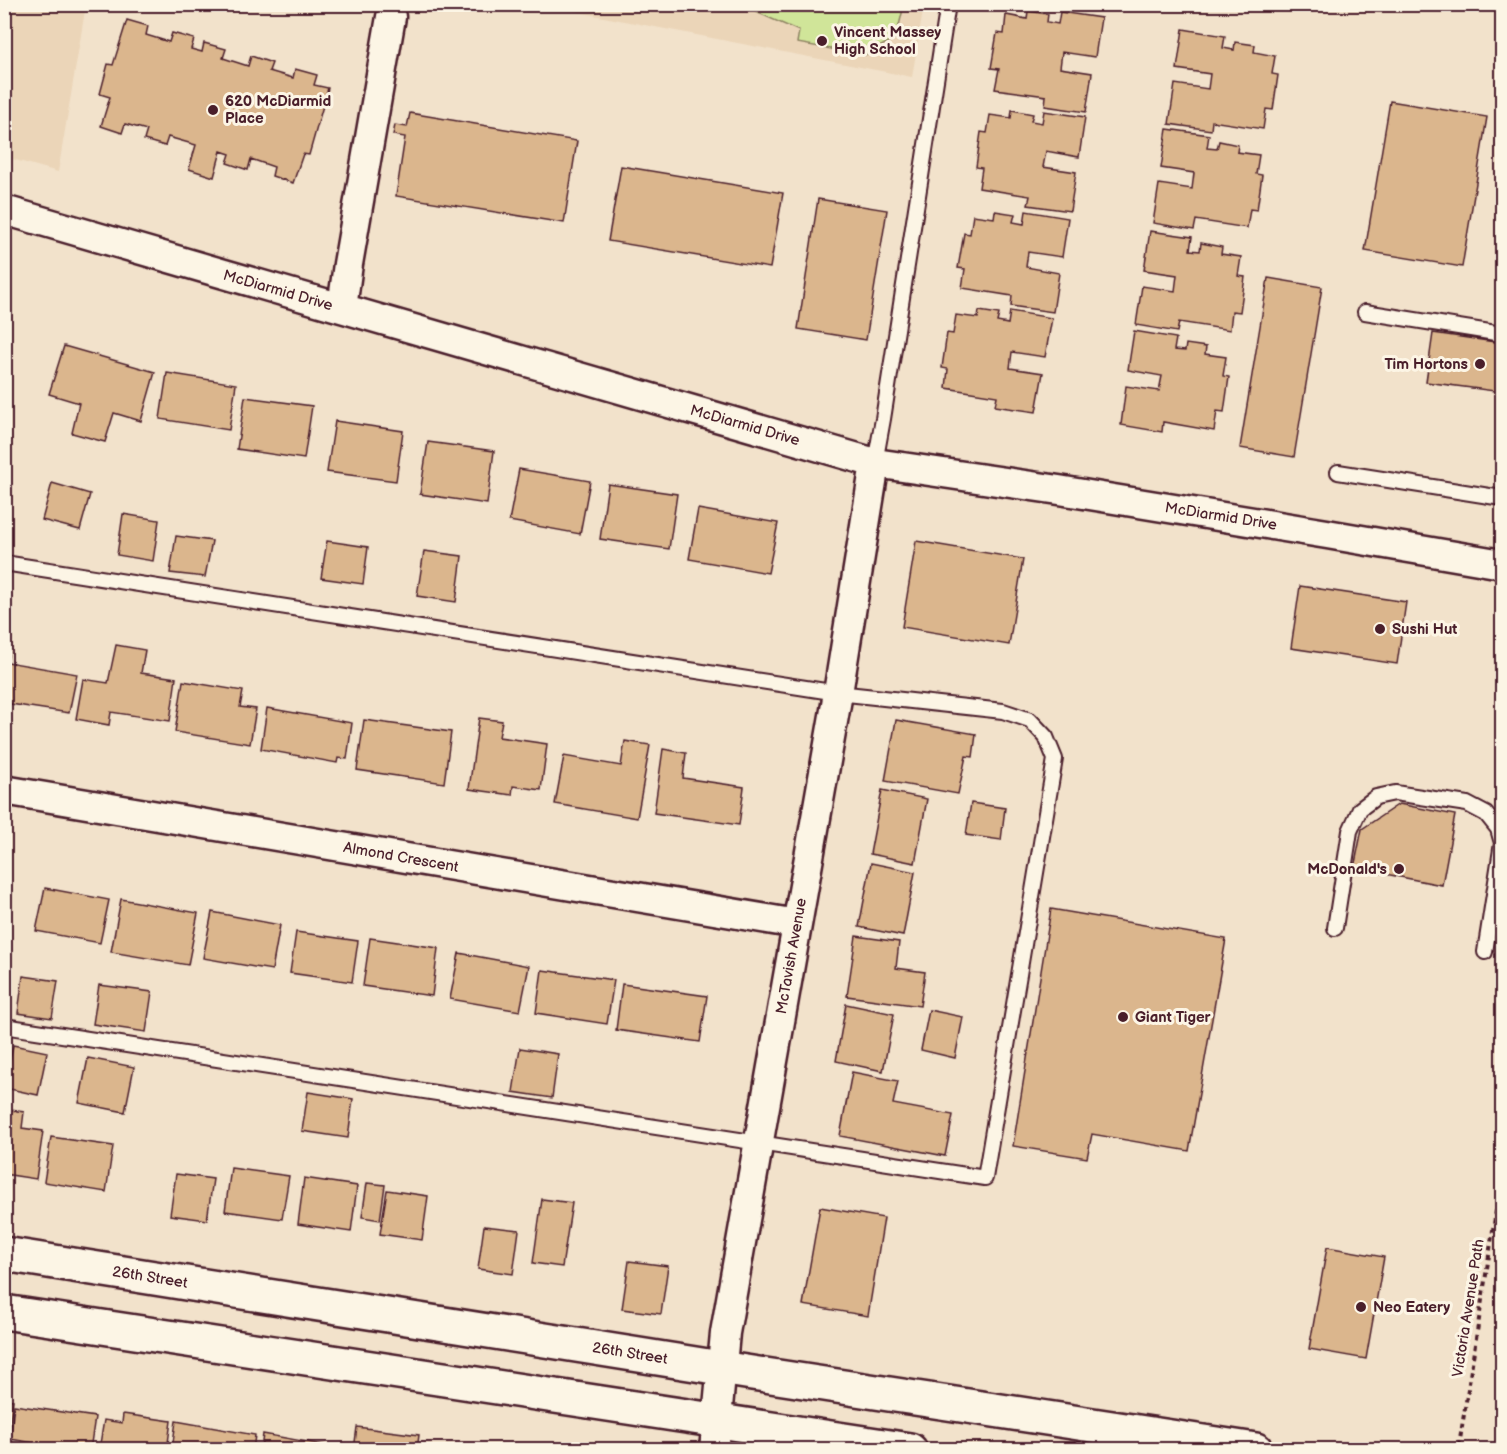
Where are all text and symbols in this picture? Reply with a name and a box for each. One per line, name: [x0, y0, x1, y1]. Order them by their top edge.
place label: Vincent Massey High School: [834, 23, 941, 59]
marker: Vincent Massey High School: [815, 34, 829, 48]
place label: 620 McDiarmid Place: [225, 92, 331, 128]
marker: 620 McDiarmid Place: [206, 103, 220, 117]
street label: McDiarmid Drive: [221, 266, 335, 315]
place label: Tim Hortons: [1384, 355, 1468, 374]
marker: Tim Hortons: [1473, 357, 1487, 371]
street label: McDiarmid Drive: [688, 401, 802, 450]
street label: McDiarmid Drive: [1164, 498, 1278, 535]
place label: Sushi Hut: [1392, 620, 1457, 639]
marker: Sushi Hut: [1373, 622, 1387, 636]
street label: Almond Crescent: [342, 838, 460, 877]
place label: McDonald's: [1307, 860, 1387, 879]
marker: McDonald's: [1392, 862, 1406, 876]
street label: McTavish Avenue: [772, 896, 811, 1016]
place label: Giant Tiger: [1135, 1008, 1212, 1027]
marker: Giant Tiger: [1116, 1010, 1130, 1024]
street label: Victoria Avenue Path: [1448, 1238, 1489, 1378]
street label: 26th Street: [111, 1262, 189, 1293]
place label: Neo Eatery: [1373, 1298, 1450, 1317]
marker: Neo Eatery: [1354, 1300, 1368, 1314]
street label: 26th Street: [591, 1338, 669, 1369]

